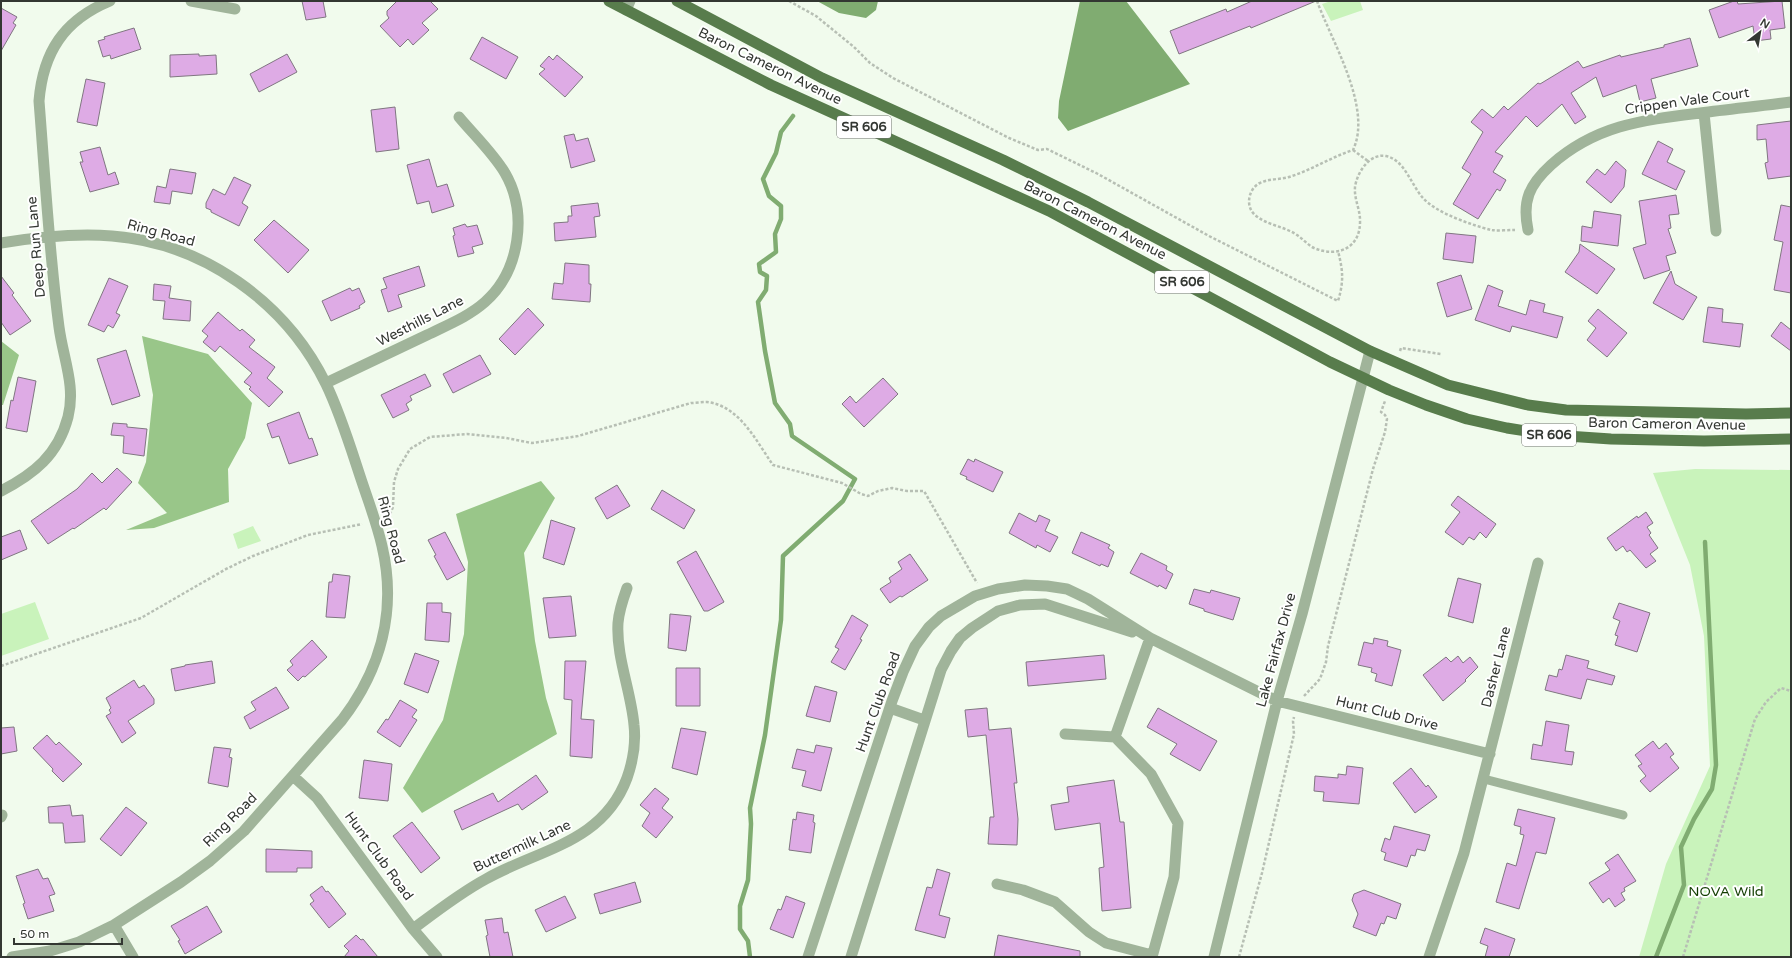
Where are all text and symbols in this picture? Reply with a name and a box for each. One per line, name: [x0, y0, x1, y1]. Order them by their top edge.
north arrow: [1740, 12, 1780, 52]
text: N: [1758, 16, 1772, 32]
street label: Baron Cameron Avenue: [695, 24, 845, 108]
street label: Crippen Vale Court: [1624, 84, 1751, 118]
road number: SR 606: [837, 116, 891, 138]
street label: Baron Cameron Avenue: [1021, 177, 1169, 263]
street label: Deep Run Lane: [23, 196, 49, 298]
street label: Ring Road: [125, 216, 197, 250]
road number: SR 606: [1155, 271, 1209, 293]
street label: Westhills Lane: [374, 292, 466, 350]
street label: Baron Cameron Avenue: [1588, 414, 1746, 434]
road number: SR 606: [1522, 424, 1576, 446]
street label: Ring Road: [374, 494, 408, 566]
street label: Lake Fairfax Drive: [1253, 591, 1299, 709]
street label: Dasher Lane: [1478, 625, 1514, 709]
street label: Hunt Club Road: [852, 649, 904, 755]
street label: Hunt Club Drive: [1334, 692, 1440, 734]
street label: Ring Road: [199, 789, 261, 851]
street label: Hunt Club Road: [341, 808, 417, 904]
street label: Buttermilk Lane: [471, 816, 573, 876]
park label: NOVA Wild: [1688, 883, 1764, 900]
scale bar: [14, 920, 122, 946]
text: 50 m: [20, 927, 49, 941]

